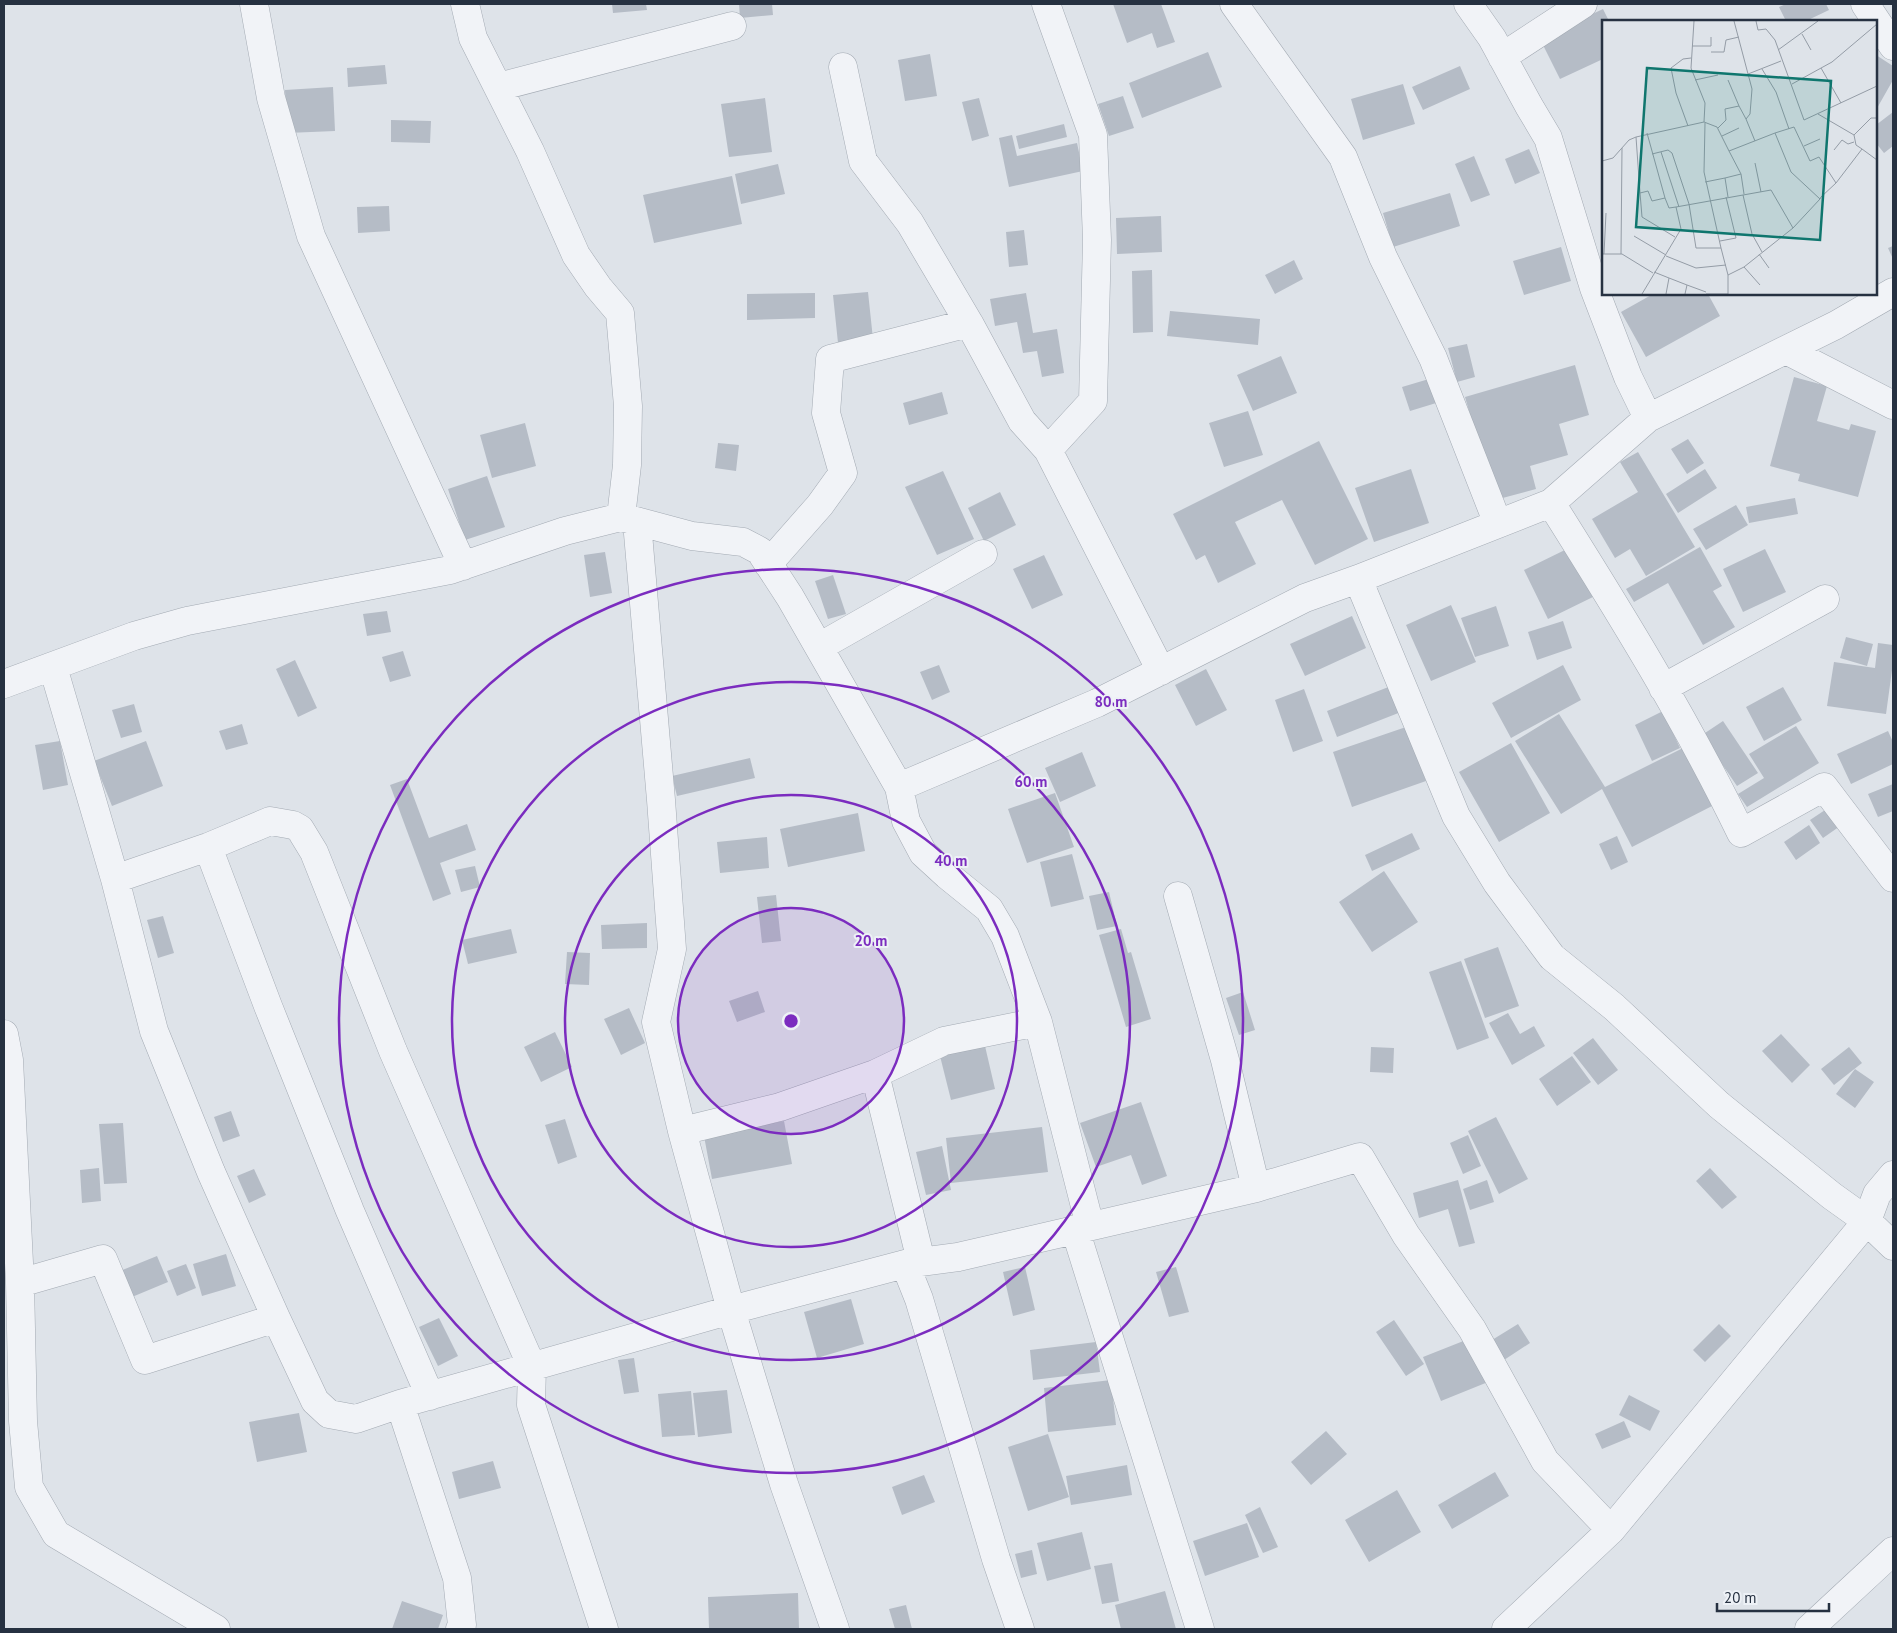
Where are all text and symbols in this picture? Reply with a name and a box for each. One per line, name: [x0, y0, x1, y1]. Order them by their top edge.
inset map: [1602, 20, 1877, 295]
text: 80 m: [1095, 692, 1127, 711]
text: 60 m: [1015, 772, 1047, 791]
text: 40 m: [935, 851, 967, 870]
text: 20 m: [855, 931, 887, 950]
centre of rings: [782, 1012, 800, 1030]
scale bar: [1717, 1580, 1830, 1612]
text: 20 m: [1724, 1588, 1757, 1607]

